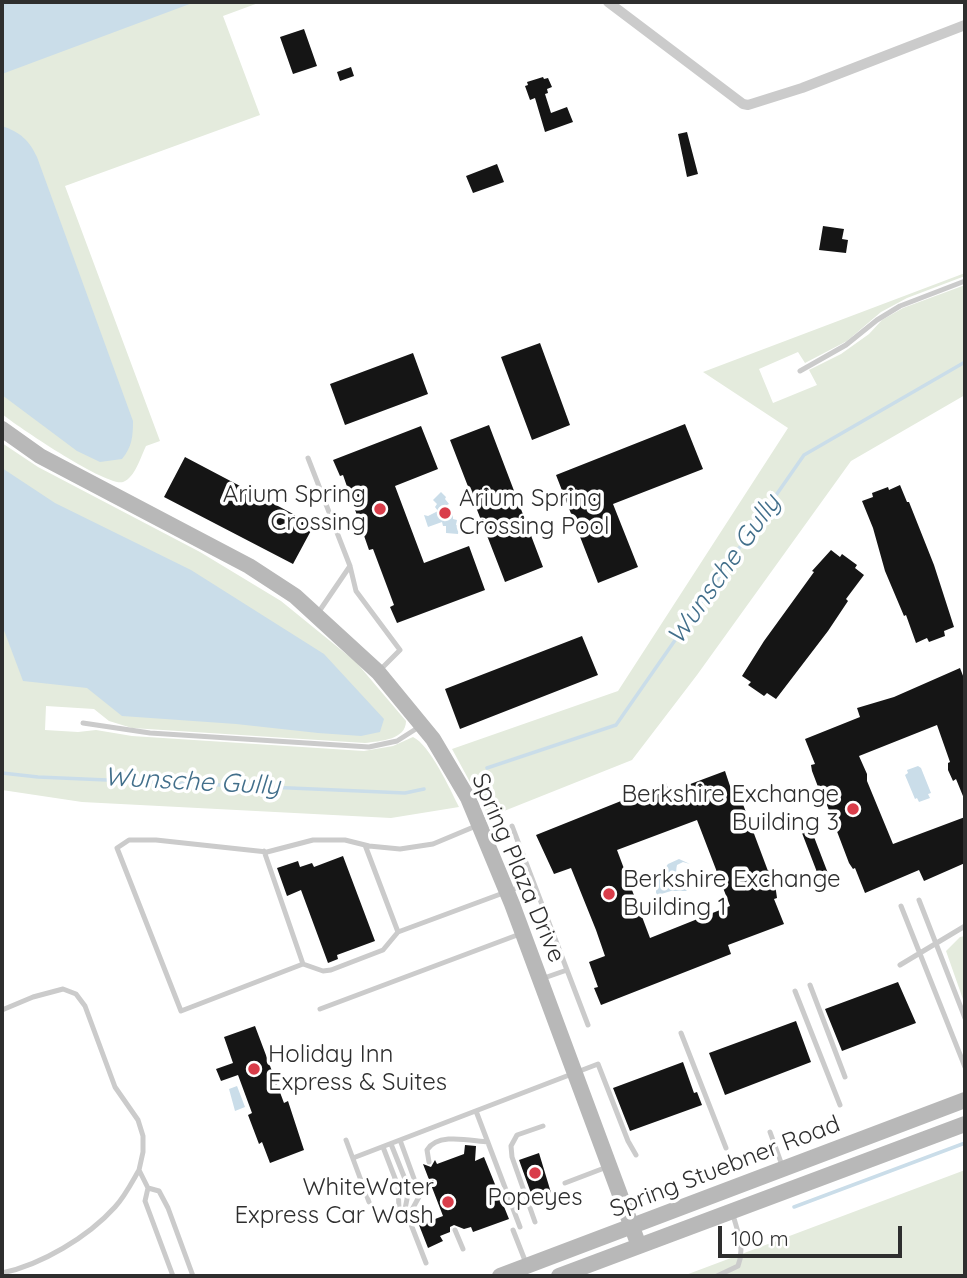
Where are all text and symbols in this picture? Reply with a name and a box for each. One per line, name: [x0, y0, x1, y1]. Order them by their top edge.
place label: Arium Spring Crossing: [223, 481, 366, 537]
place label: Arium Spring Crossing Pool: [459, 485, 610, 541]
water label: Wunsche Gully: [661, 489, 787, 651]
marker: Arium Spring Crossing: [372, 501, 388, 517]
marker: Arium Spring Crossing Pool: [437, 505, 453, 521]
water label: Wunsche Gully: [103, 762, 281, 802]
street label: Spring Plaza Drive: [465, 769, 571, 967]
place label: Berkshire Exchange Building 3: [622, 781, 839, 837]
marker: Berkshire Exchange Building 3: [845, 801, 861, 817]
place label: Berkshire Exchange Building 1: [623, 866, 840, 922]
marker: Berkshire Exchange Building 1: [601, 886, 617, 902]
place label: Holiday Inn Express & Suites: [268, 1041, 447, 1097]
marker: Holiday Inn Express & Suites: [246, 1061, 262, 1077]
street label: Spring Stuebner Road: [606, 1110, 844, 1224]
marker: Popeyes: [527, 1165, 543, 1181]
place label: WhiteWater Express Car Wash: [234, 1174, 434, 1230]
place label: Popeyes: [488, 1184, 582, 1212]
marker: WhiteWater Express Car Wash: [440, 1194, 456, 1210]
scale bar: [722, 1212, 906, 1256]
text: 100 m: [731, 1225, 789, 1251]

